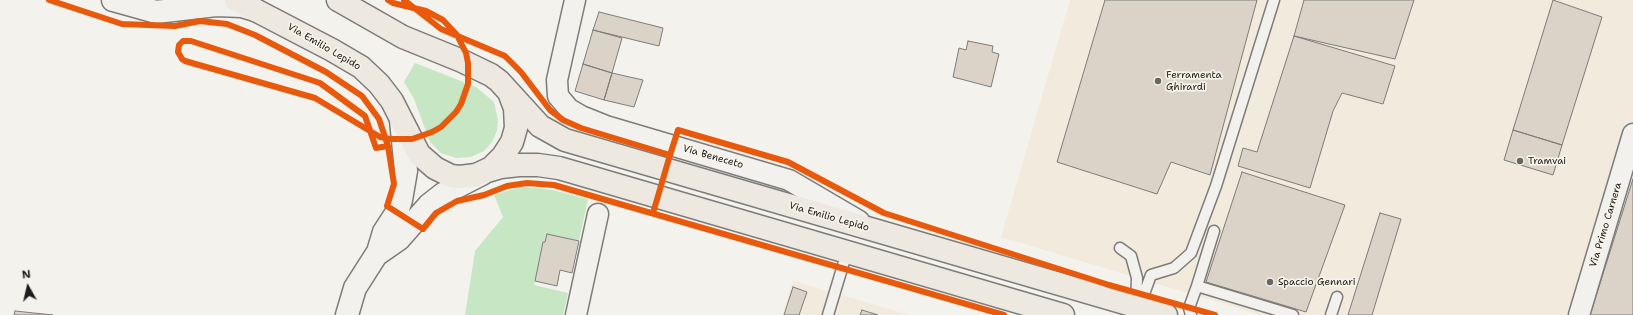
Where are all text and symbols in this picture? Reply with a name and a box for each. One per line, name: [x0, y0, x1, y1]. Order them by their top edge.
street label: Via Emilio Lepido: [285, 21, 363, 73]
place label: Ferramenta Ghirardi: [1166, 69, 1222, 92]
marker: Ferramenta Ghirardi: [1153, 76, 1163, 86]
street label: Via Beneceto: [681, 143, 745, 171]
place label: Tramvai: [1528, 155, 1566, 167]
marker: Tramvai: [1515, 156, 1525, 166]
street label: Via Primo Carnera: [1587, 181, 1625, 269]
street label: Via Emilio Lepido: [788, 200, 870, 234]
north arrow: [8, 267, 48, 307]
text: N: [21, 267, 32, 283]
place label: Spaccio Gennari: [1278, 276, 1356, 288]
marker: Spaccio Gennari: [1265, 277, 1275, 287]

